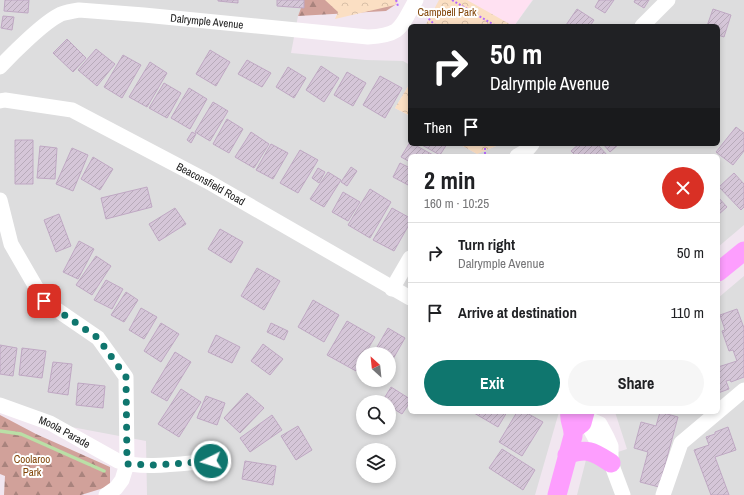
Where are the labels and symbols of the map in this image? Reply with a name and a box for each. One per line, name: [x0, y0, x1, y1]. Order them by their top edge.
park label: Campbell Park: [417, 5, 477, 19]
street label: Dalrymple Avenue: [170, 11, 244, 32]
street label: Beaconsfield Road: [174, 159, 248, 208]
pin: [27, 284, 61, 318]
north arrow: [356, 347, 396, 387]
street label: Moola Parade: [37, 413, 93, 451]
position arrow: [190, 440, 232, 482]
park label: Coolaroo Park: [14, 452, 50, 479]

